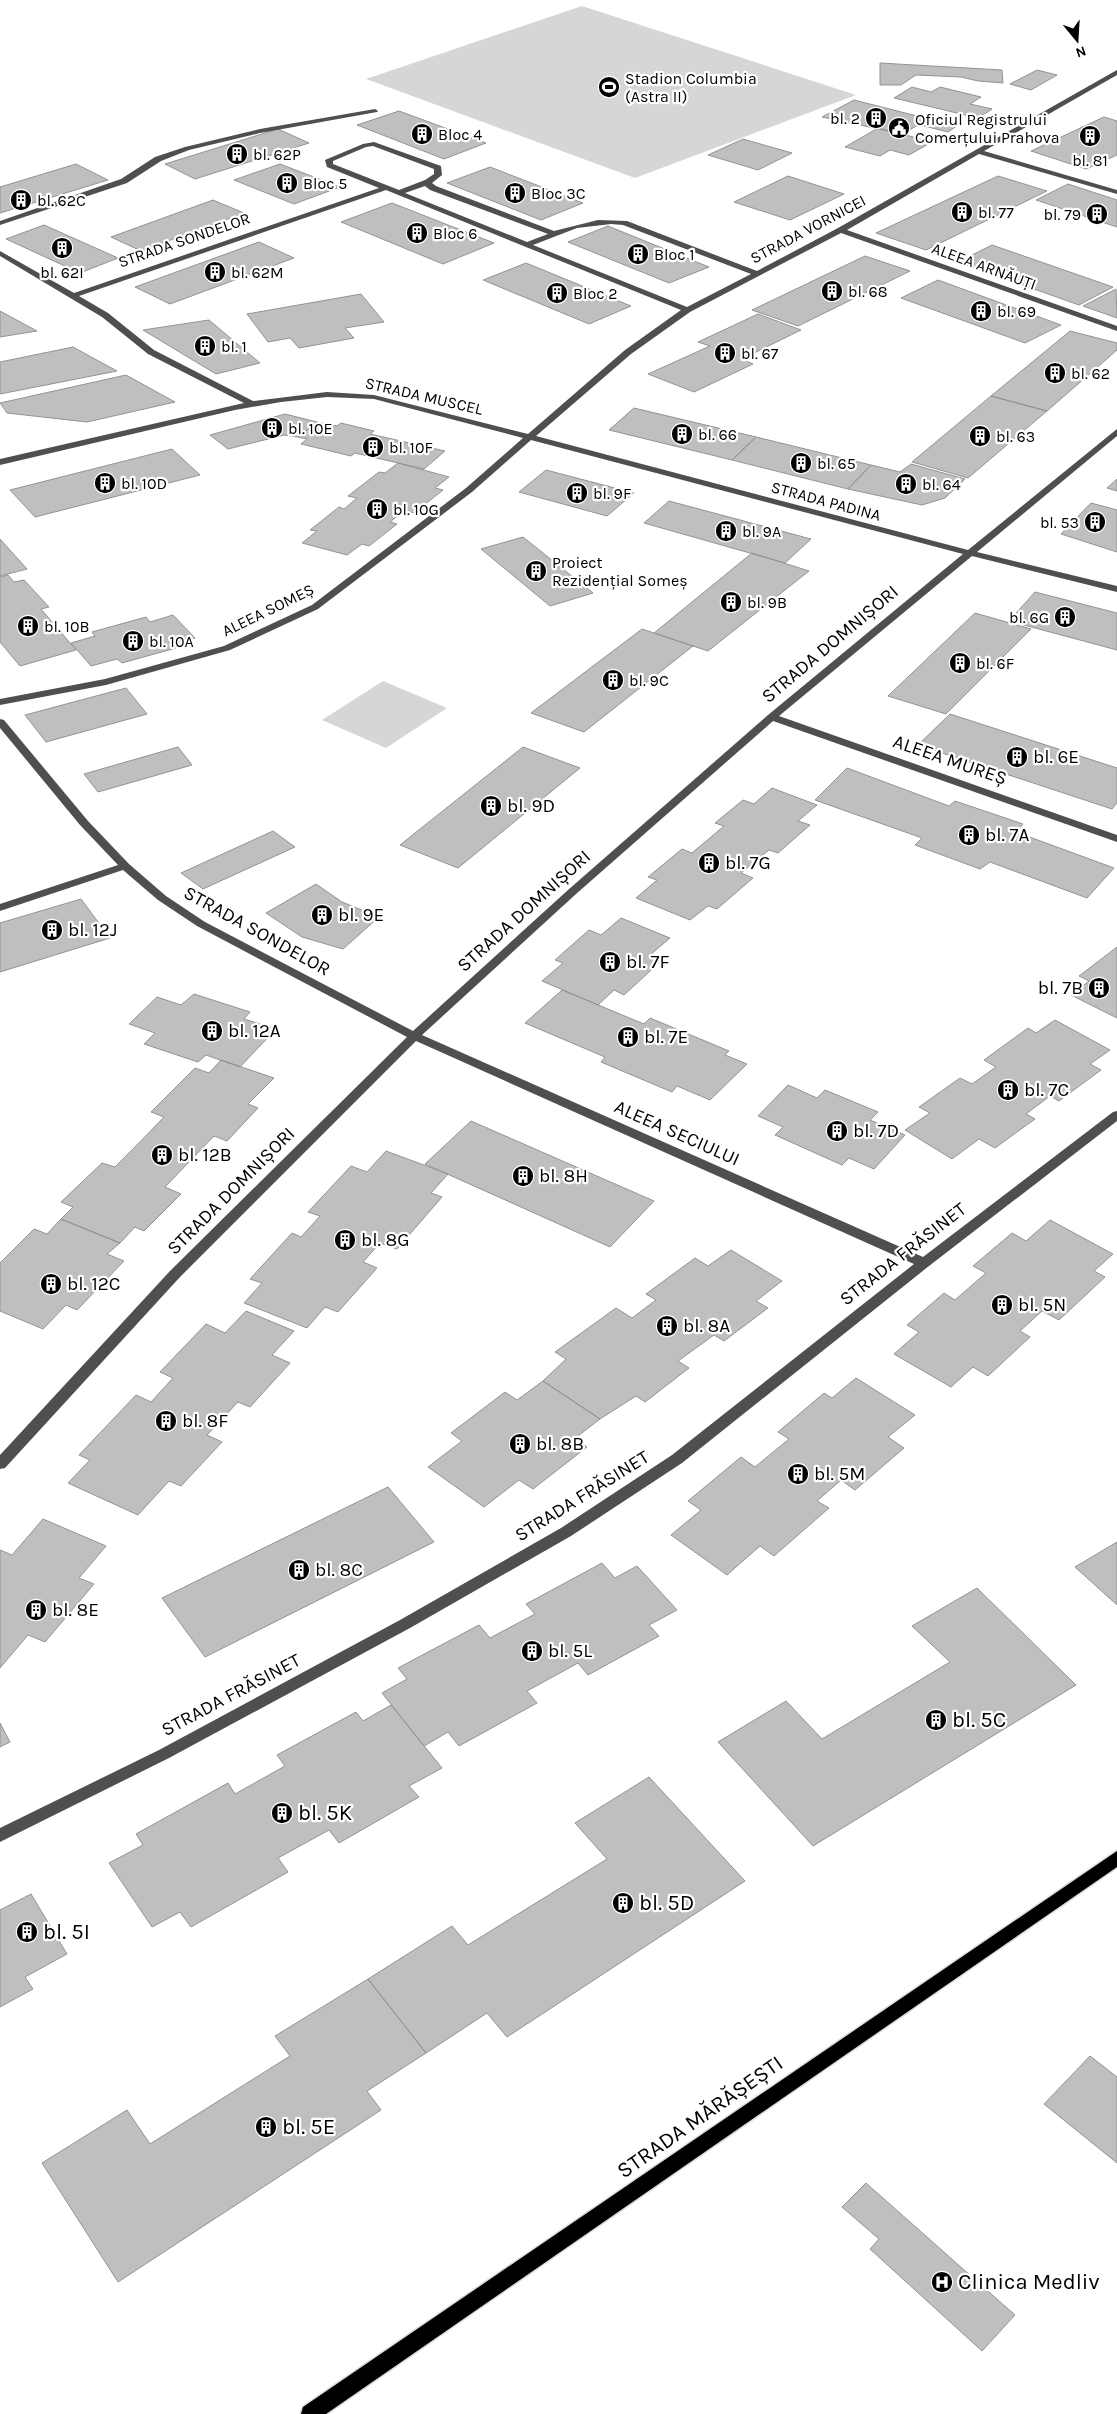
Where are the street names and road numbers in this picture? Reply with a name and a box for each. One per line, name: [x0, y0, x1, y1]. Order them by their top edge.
street label: STRADA VORNICEI: [747, 191, 869, 267]
street label: STRADA SONDELOR: [116, 208, 252, 272]
street label: ALEEA ARNĂUȚI: [929, 238, 1039, 294]
street label: STRADA MUSCEL: [363, 373, 485, 419]
street label: STRADA PADINA: [769, 477, 883, 525]
street label: ALEEA SOMEȘ: [219, 580, 317, 640]
street label: STRADA DOMNIȘORI: [757, 580, 903, 708]
street label: ALEEA MUREȘ: [890, 730, 1010, 790]
street label: STRADA DOMNIȘORI: [453, 845, 595, 977]
street label: STRADA SONDELOR: [180, 882, 334, 980]
street label: ALEEA SECIULUI: [611, 1096, 743, 1170]
street label: STRADA DOMNIȘORI: [163, 1123, 299, 1259]
street label: STRADA FRĂSINET: [836, 1198, 971, 1310]
street label: STRADA FRĂSINET: [511, 1446, 654, 1546]
street label: STRADA FRĂSINET: [158, 1649, 305, 1741]
street label: STRADA MĂRĂȘEȘTI: [612, 2050, 788, 2184]

